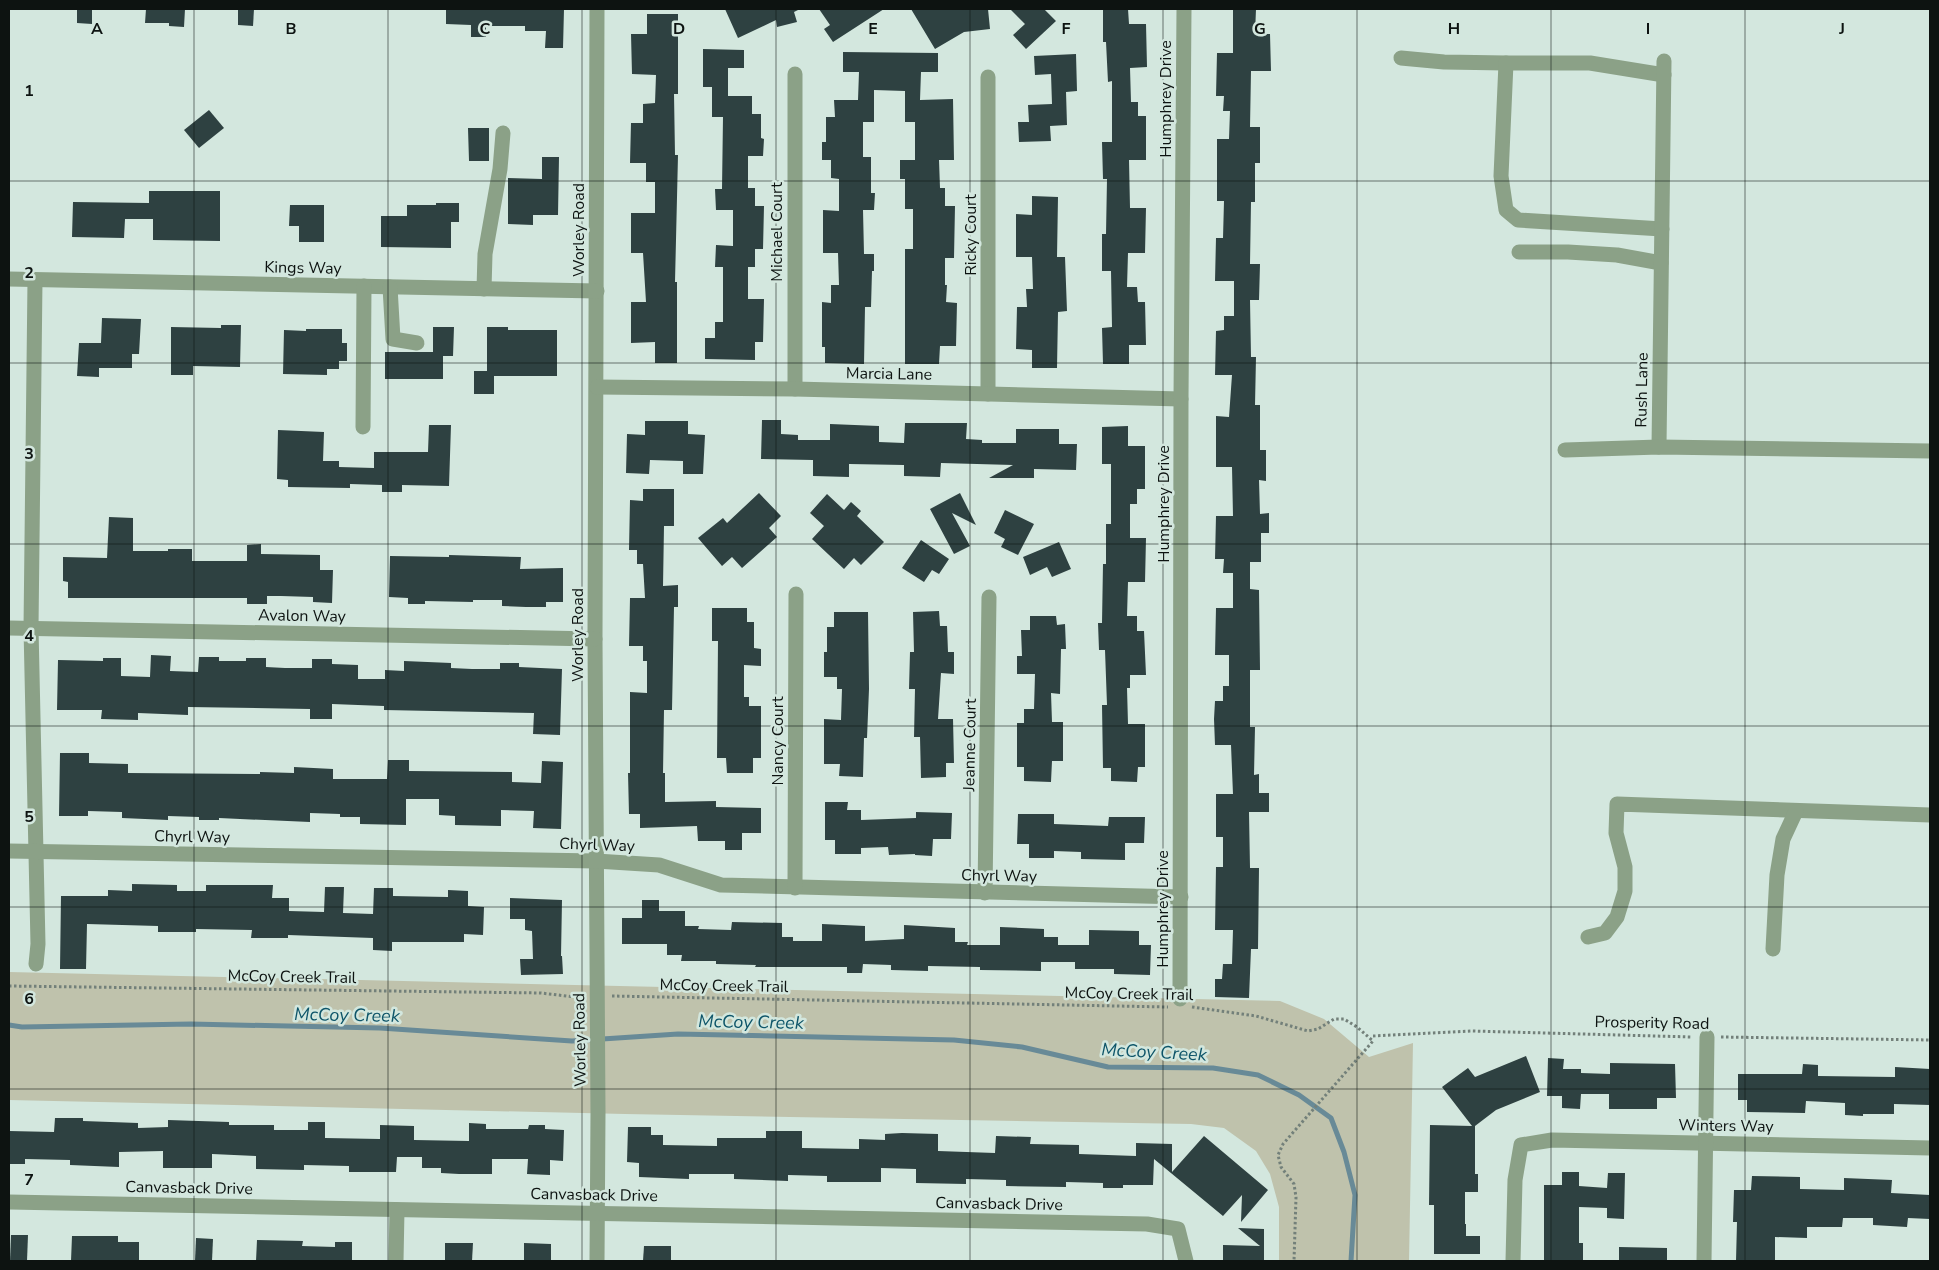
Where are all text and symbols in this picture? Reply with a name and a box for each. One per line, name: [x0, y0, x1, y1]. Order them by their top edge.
text: A: [91, 18, 103, 40]
text: B: [285, 18, 297, 40]
text: C: [480, 18, 491, 40]
text: D: [673, 18, 685, 40]
text: E: [868, 18, 878, 40]
text: F: [1062, 18, 1071, 40]
text: G: [1254, 18, 1266, 40]
text: H: [1448, 18, 1460, 40]
text: I: [1646, 18, 1650, 40]
text: J: [1838, 18, 1845, 40]
street label: Humphrey Drive: [1155, 40, 1177, 158]
text: 1: [24, 80, 34, 102]
street label: Michael Court: [766, 182, 788, 282]
street label: Worley Road: [568, 183, 590, 277]
street label: Ricky Court: [960, 194, 982, 276]
street label: Kings Way: [264, 256, 343, 280]
text: 2: [24, 262, 34, 284]
street label: Rush Lane: [1630, 352, 1654, 428]
street label: Marcia Lane: [846, 362, 932, 386]
text: 3: [24, 443, 34, 465]
street label: Humphrey Drive: [1153, 445, 1175, 563]
street label: Worley Road: [567, 588, 589, 682]
street label: Avalon Way: [258, 604, 347, 628]
text: 4: [24, 625, 34, 647]
street label: Nancy Court: [767, 696, 789, 786]
street label: Jeanne Court: [958, 698, 982, 793]
text: 5: [24, 806, 34, 828]
street label: Chyrl Way: [154, 825, 231, 849]
street label: Chyrl Way: [559, 833, 636, 857]
street label: Humphrey Drive: [1152, 850, 1174, 968]
street label: Chyrl Way: [961, 864, 1038, 888]
street label: McCoy Creek Trail: [227, 965, 357, 989]
street label: McCoy Creek Trail: [659, 974, 789, 998]
street label: McCoy Creek Trail: [1064, 982, 1194, 1006]
text: 6: [24, 988, 34, 1010]
street label: Worley Road: [568, 993, 592, 1087]
water label: McCoy Creek: [294, 1002, 401, 1028]
water label: McCoy Creek: [698, 1009, 805, 1035]
street label: Prosperity Road: [1594, 1011, 1710, 1035]
water label: McCoy Creek: [1101, 1037, 1208, 1067]
street label: Winters Way: [1678, 1114, 1775, 1138]
text: 7: [24, 1169, 34, 1191]
street label: Canvasback Drive: [125, 1176, 253, 1200]
street label: Canvasback Drive: [530, 1183, 658, 1207]
street label: Canvasback Drive: [935, 1192, 1063, 1216]

